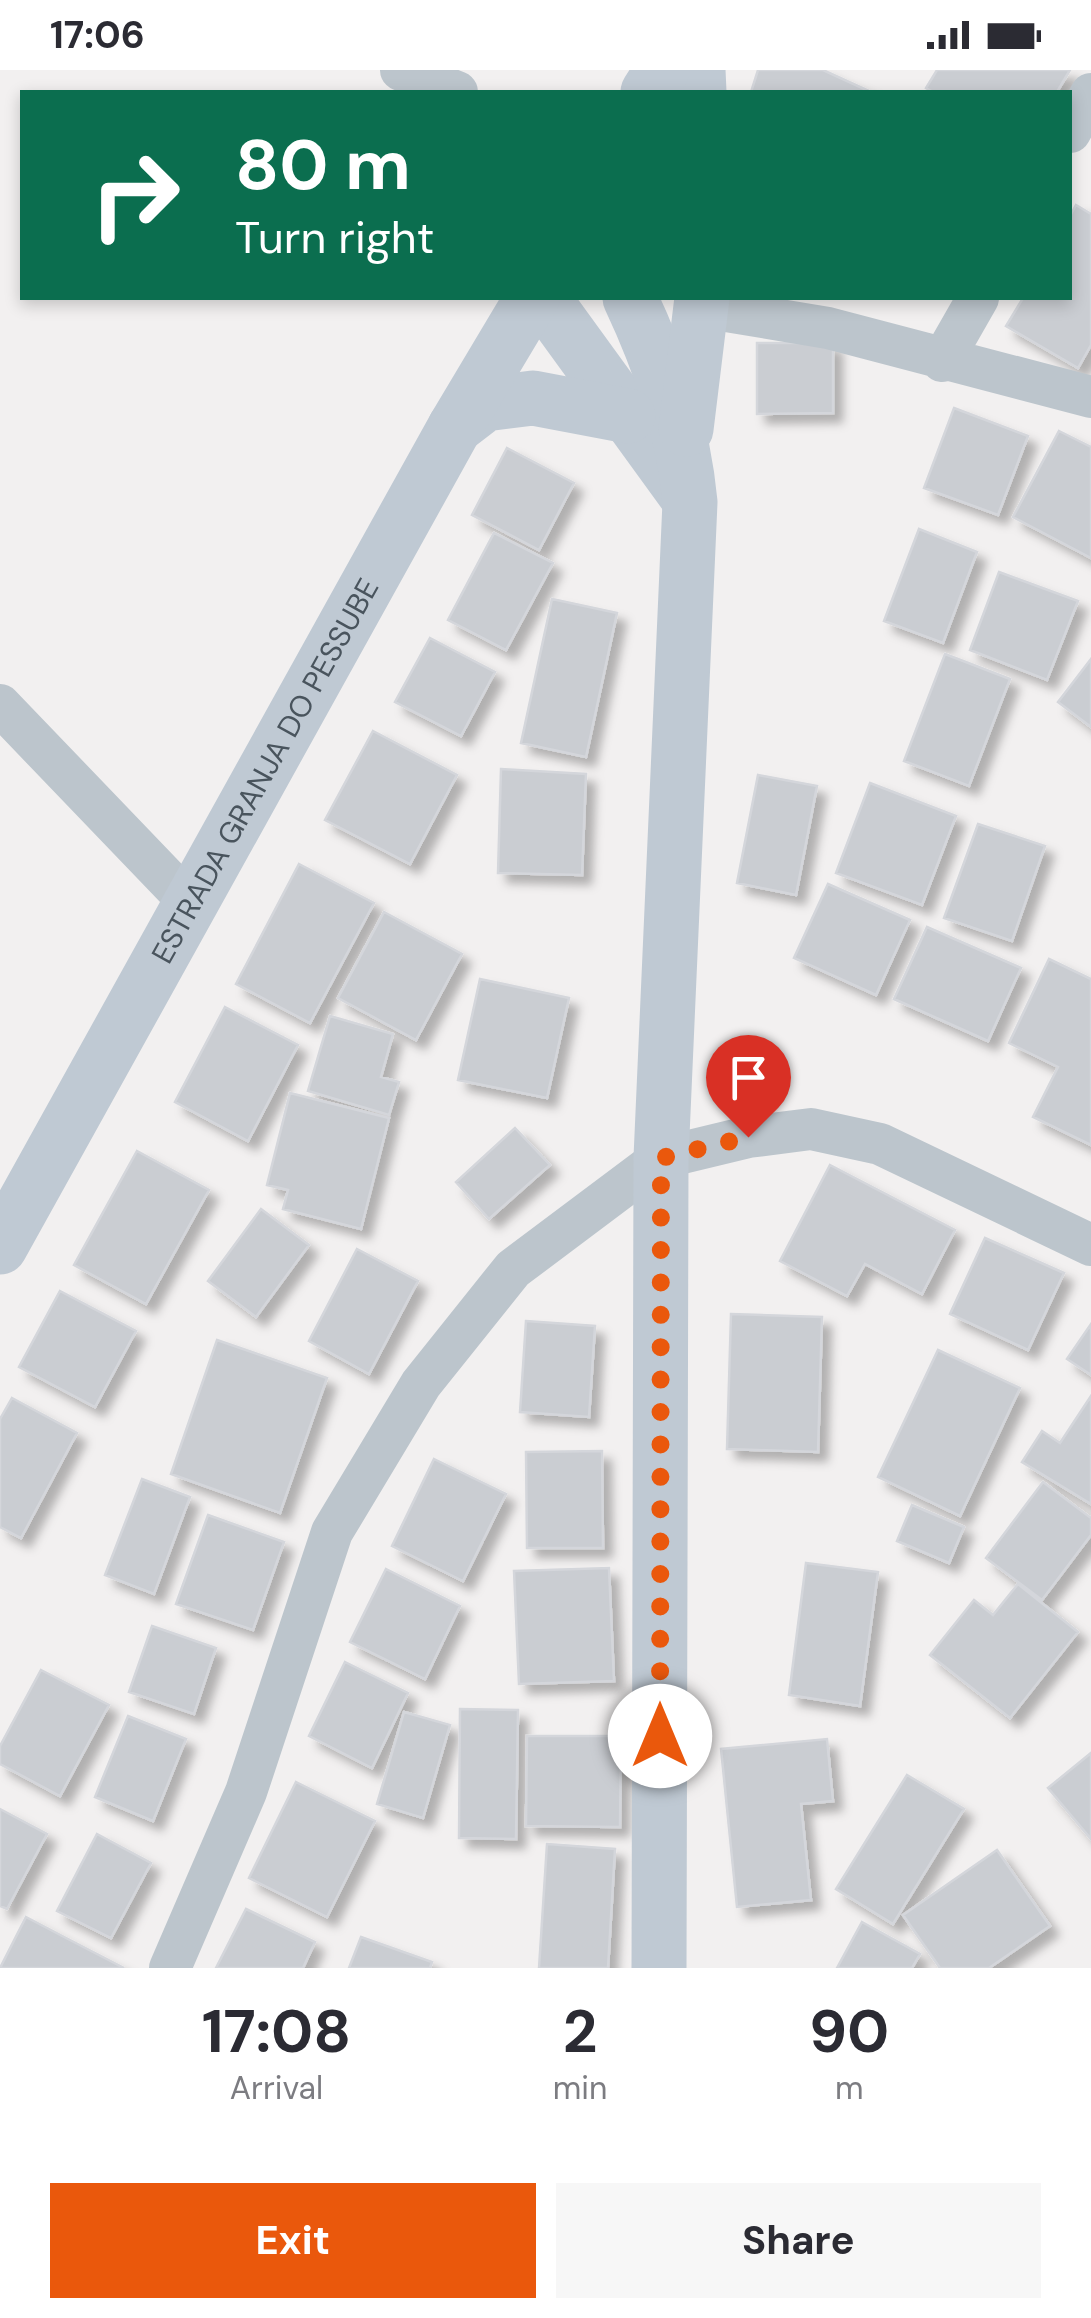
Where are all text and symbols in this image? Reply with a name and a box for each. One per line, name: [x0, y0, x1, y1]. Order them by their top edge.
text: 17:06: [50, 10, 145, 60]
text: 80 m: [235, 120, 411, 211]
icon: right: [70, 130, 200, 260]
text: Turn right: [235, 208, 434, 267]
street label: ESTRADA GRANJA DO PESSUBE: [142, 571, 387, 970]
pin: [706, 1035, 791, 1138]
icon: arrive: [721, 1050, 776, 1105]
position arrow: [608, 1684, 712, 1788]
text: 17:08: [202, 1992, 351, 2071]
text: 2: [563, 1992, 597, 2071]
text: 90: [809, 1992, 889, 2071]
text: Arrival: [230, 2067, 323, 2109]
text: min: [553, 2067, 607, 2109]
text: m: [835, 2067, 863, 2109]
button: Exit: [50, 2183, 536, 2298]
button: Share: [556, 2183, 1041, 2298]

